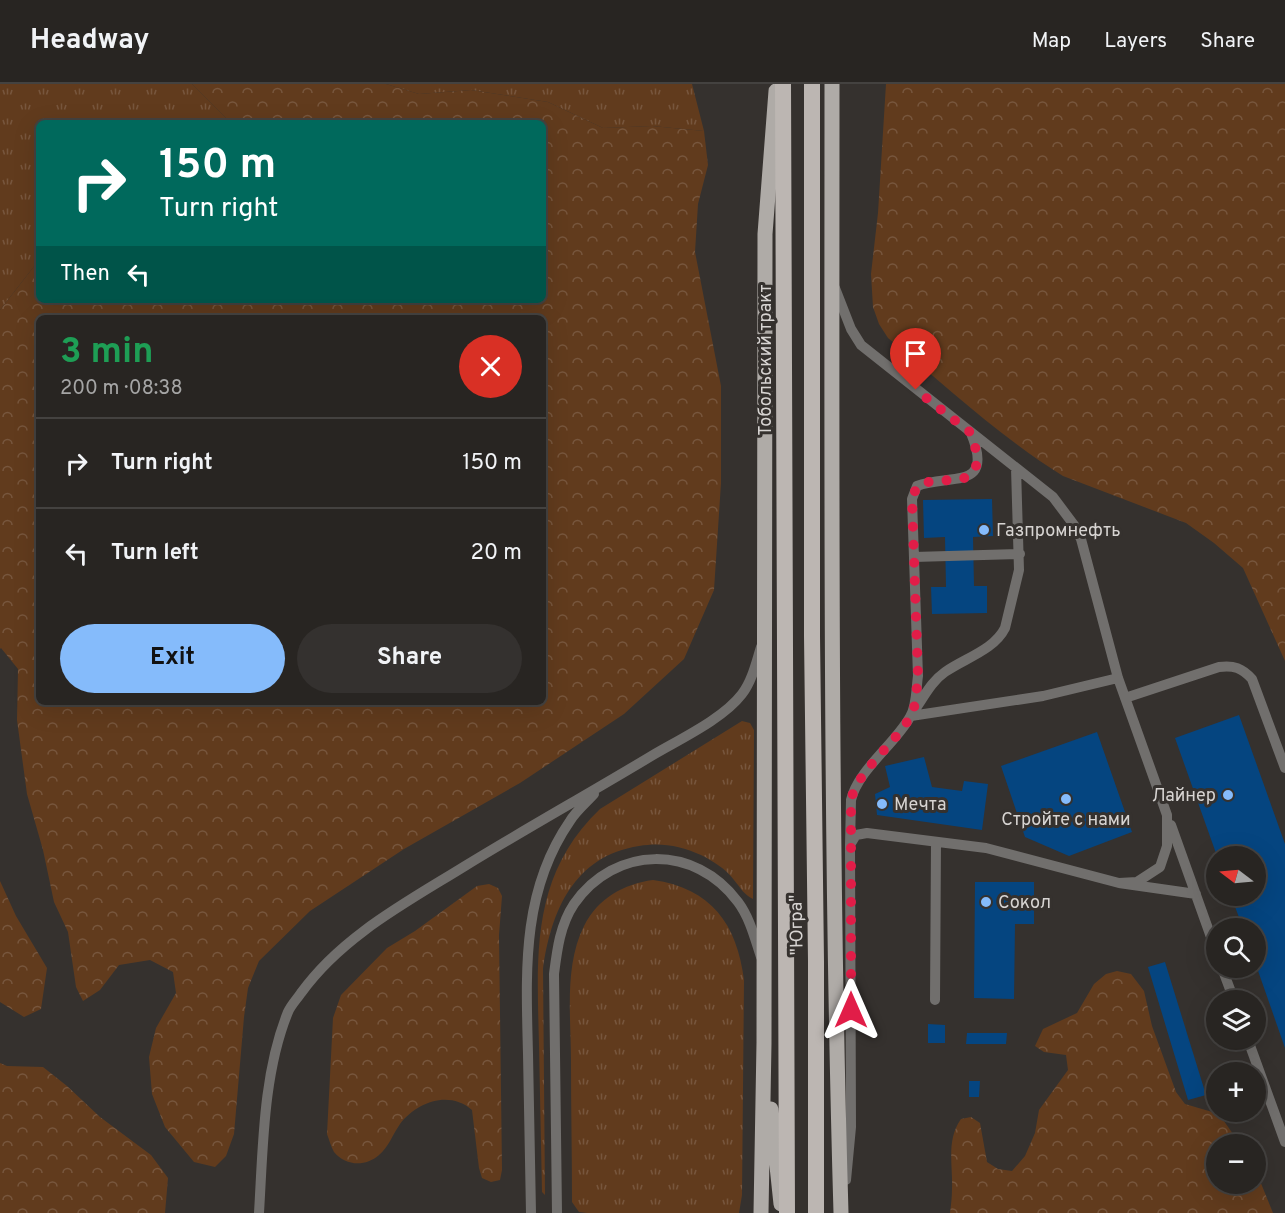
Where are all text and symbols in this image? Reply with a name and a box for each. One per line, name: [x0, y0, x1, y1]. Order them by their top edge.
text: Headway: [30, 23, 149, 59]
text: Map: [1032, 28, 1071, 55]
text: Layers: [1104, 28, 1167, 55]
text: Share: [1200, 28, 1255, 55]
text: 150 m: [159, 140, 276, 193]
icon: right: [60, 144, 138, 222]
text: Turn right: [159, 192, 278, 226]
icon: left: [122, 258, 155, 291]
text: Then: [60, 261, 110, 288]
street label: Тобольский тракт: [755, 284, 778, 436]
pin: [890, 328, 941, 390]
text: 3 min: [60, 330, 154, 376]
button: close: [459, 335, 522, 398]
icon: arrive: [899, 337, 932, 370]
text: 200 m · 08:38: [60, 376, 183, 402]
icon: right: [60, 447, 93, 480]
text: Turn right: [111, 450, 213, 477]
text: 150 m: [462, 450, 522, 477]
place label: Газпромнефть: [996, 520, 1121, 543]
marker: Газпромнефть: [977, 523, 991, 537]
icon: left: [60, 537, 93, 570]
text: Turn left: [111, 540, 199, 567]
text: 20 m: [471, 540, 522, 567]
button: Exit: [60, 624, 285, 693]
button: Share: [297, 624, 522, 693]
place label: Лайнер: [1152, 785, 1216, 808]
marker: Лайнер: [1221, 788, 1235, 802]
marker: Стройте с нами: [1059, 792, 1073, 806]
place label: Мечта: [894, 794, 947, 817]
marker: Мечта: [875, 797, 889, 811]
place label: Стройте с нами: [1001, 809, 1131, 832]
north arrow: [1206, 846, 1266, 906]
map controls: [1206, 846, 1266, 1194]
place label: Сокол: [998, 892, 1051, 915]
street label: "Югра": [785, 894, 810, 956]
marker: Сокол: [979, 895, 993, 909]
button: search: [1206, 918, 1266, 978]
position arrow: [819, 978, 883, 1042]
button: layers: [1206, 990, 1266, 1050]
button: +: [1206, 1062, 1266, 1122]
button: −: [1206, 1134, 1266, 1194]

